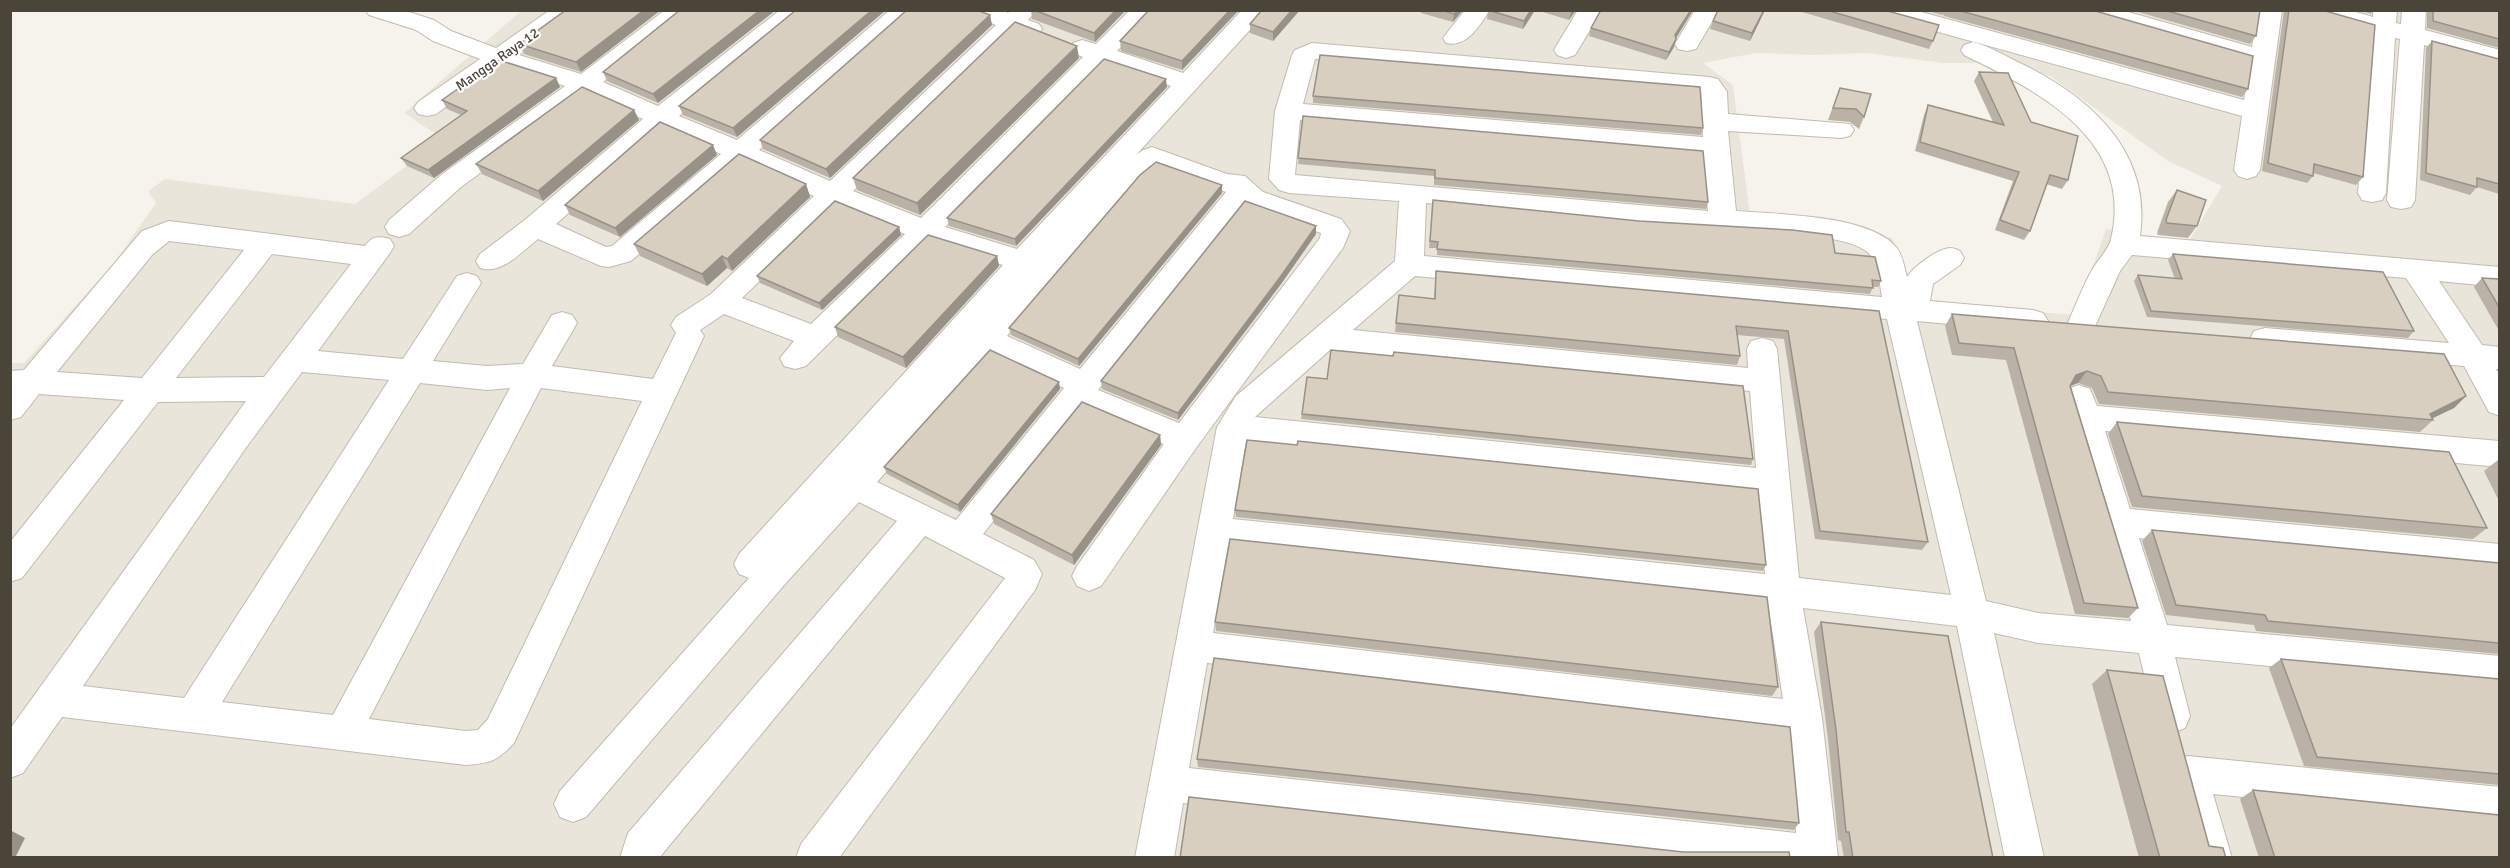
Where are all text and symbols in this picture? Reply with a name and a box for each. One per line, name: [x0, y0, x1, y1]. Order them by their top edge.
street label: Mangga Raya 12: [452, 24, 542, 94]

